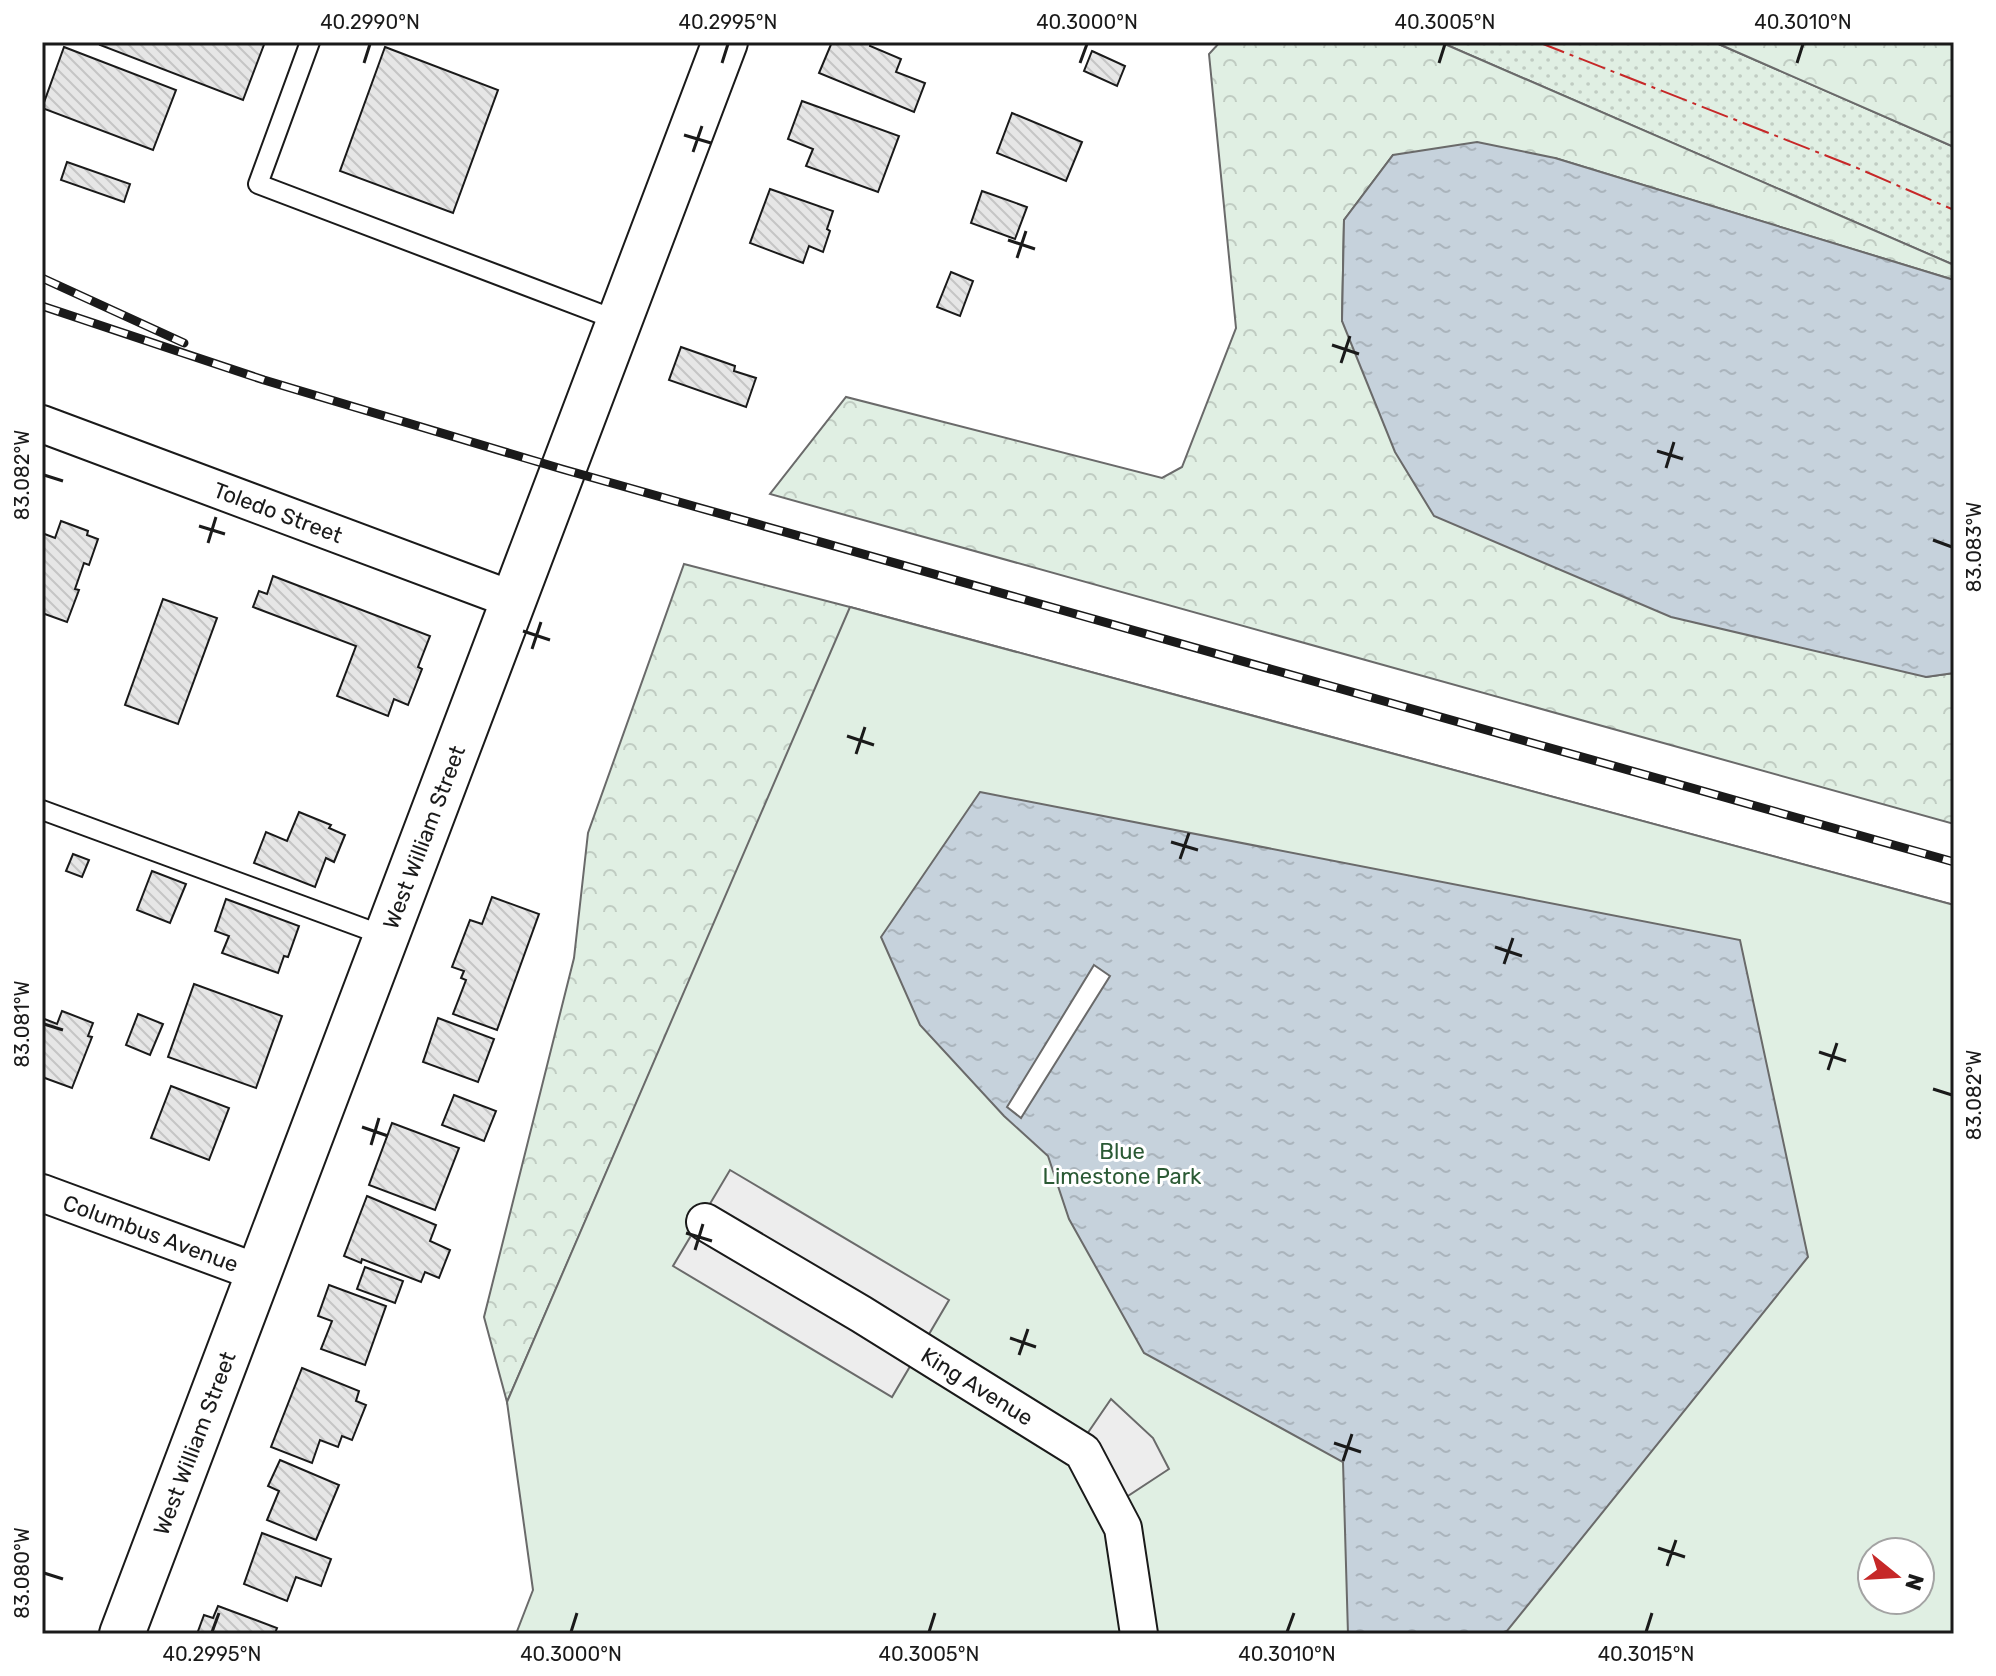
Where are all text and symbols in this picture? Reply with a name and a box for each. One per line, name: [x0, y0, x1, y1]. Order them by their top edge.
text: 40.2990°N: [320, 10, 420, 34]
text: 40.2995°N: [679, 10, 777, 34]
text: 40.3000°N: [1036, 10, 1138, 34]
text: 40.3005°N: [1395, 10, 1495, 34]
text: 40.3010°N: [1754, 10, 1852, 34]
text: 83.082°W: [10, 430, 34, 520]
street label: Toledo Street: [210, 476, 347, 549]
text: 83.083°W: [1962, 502, 1986, 592]
street label: West William Street: [377, 741, 471, 933]
text: 83.081°W: [10, 980, 34, 1068]
text: 83.082°W: [1962, 1050, 1986, 1140]
park label: Blue Limestone Park: [1043, 1138, 1202, 1190]
street label: Columbus Avenue: [59, 1189, 242, 1278]
street label: King Avenue: [916, 1342, 1038, 1432]
street label: West William Street: [148, 1347, 242, 1539]
text: 83.080°W: [10, 1527, 34, 1619]
north arrow: [1856, 1536, 1936, 1616]
text: N: [1899, 1570, 1930, 1594]
text: 40.2995°N: [163, 1642, 261, 1666]
text: 40.3000°N: [520, 1642, 622, 1666]
text: 40.3005°N: [879, 1642, 979, 1666]
text: 40.3010°N: [1238, 1642, 1336, 1666]
text: 40.3015°N: [1598, 1642, 1694, 1666]

